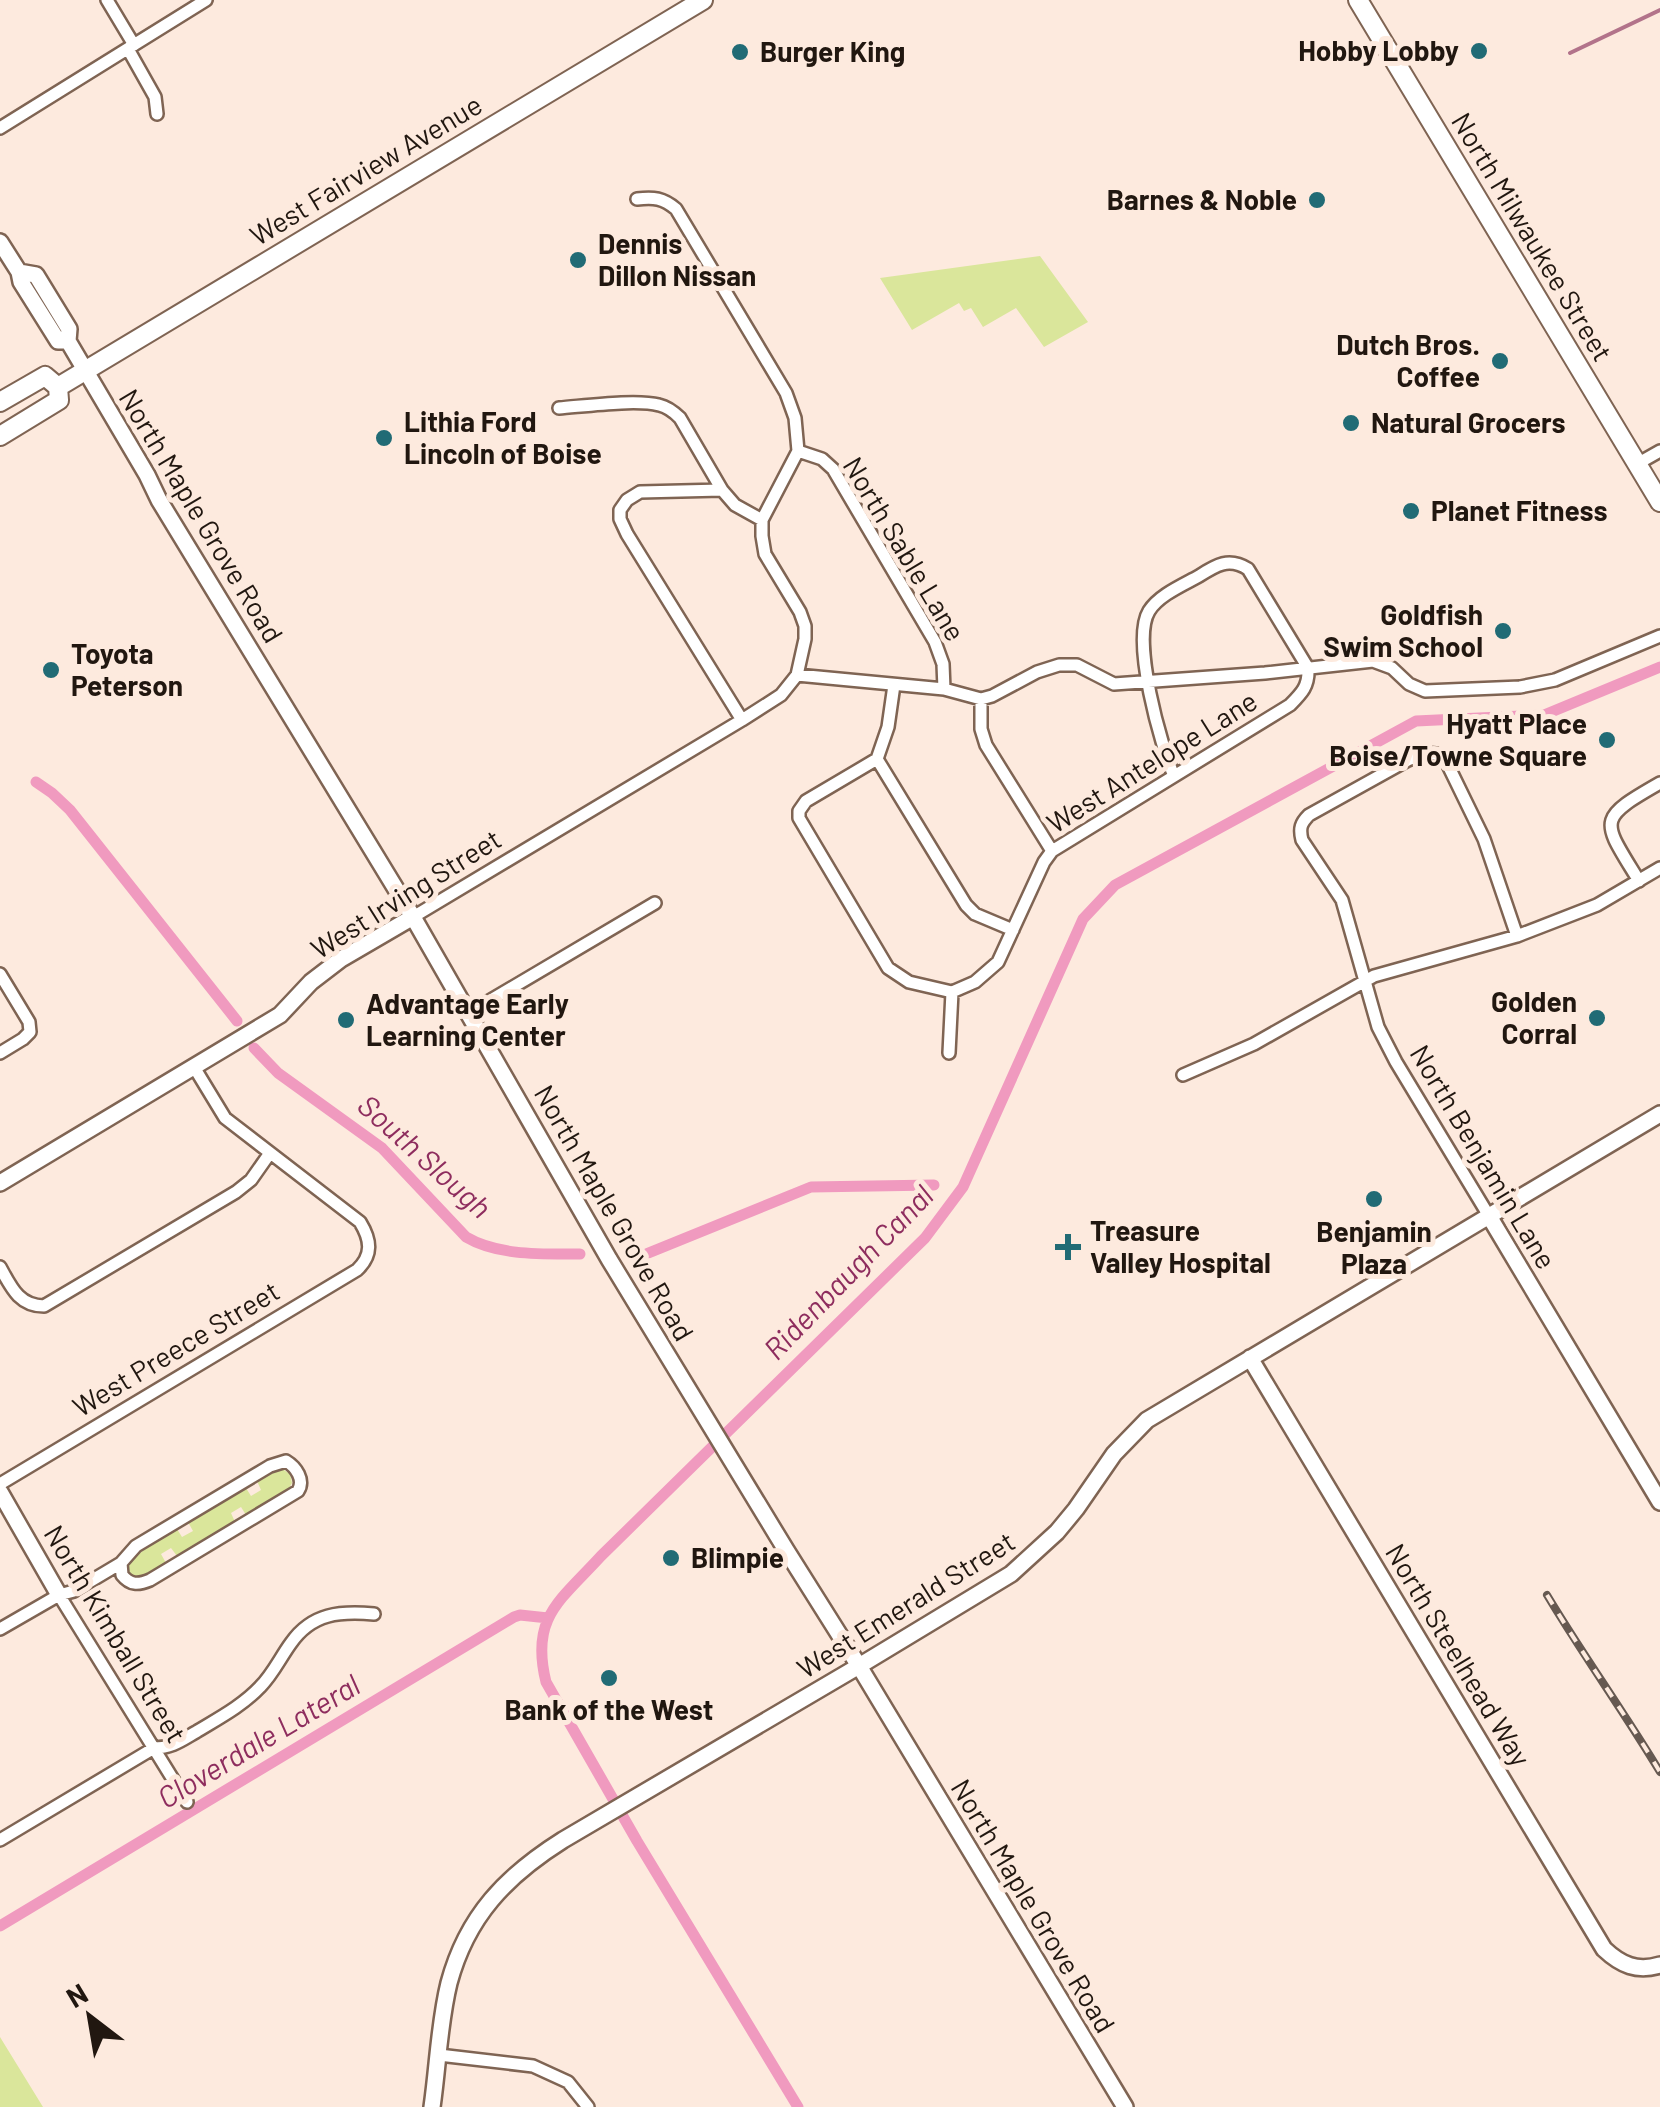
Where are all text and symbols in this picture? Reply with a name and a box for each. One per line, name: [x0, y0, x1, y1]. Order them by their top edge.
place label: Hobby Lobby: [1298, 33, 1459, 67]
place label: Burger King: [760, 34, 905, 68]
marker: Hobby Lobby: [1468, 40, 1490, 62]
marker: Burger King: [729, 41, 751, 63]
street label: West Fairview Avenue: [243, 87, 488, 252]
street label: North Milwaukee Street: [1445, 106, 1621, 367]
place label: Barnes & Noble: [1107, 182, 1297, 216]
marker: Barnes & Noble: [1306, 189, 1328, 211]
place label: Dennis Dillon Nissan: [598, 226, 756, 292]
marker: Dennis Dillon Nissan: [567, 249, 589, 271]
place label: Dutch Bros. Coffee: [1336, 327, 1480, 393]
marker: Dutch Bros. Coffee: [1489, 350, 1511, 372]
street label: North Maple Grove Road: [113, 383, 291, 648]
place label: Lithia Ford Lincoln of Boise: [404, 404, 602, 470]
place label: Natural Grocers: [1371, 405, 1566, 439]
marker: Natural Grocers: [1340, 412, 1362, 434]
marker: Lithia Ford Lincoln of Boise: [373, 427, 395, 449]
street label: North Sable Lane: [837, 450, 973, 647]
place label: Planet Fitness: [1431, 493, 1607, 527]
marker: Planet Fitness: [1400, 500, 1422, 522]
place label: Goldfish Swim School: [1323, 597, 1483, 663]
marker: Goldfish Swim School: [1492, 620, 1514, 642]
place label: Toyota Peterson: [71, 636, 183, 702]
marker: Toyota Peterson: [40, 659, 62, 681]
street label: West Antelope Lane: [1040, 683, 1263, 840]
place label: Hyatt Place Boise/Towne Square: [1329, 706, 1587, 772]
marker: Hyatt Place Boise/Towne Square: [1596, 729, 1618, 751]
street label: West Irving Street: [304, 821, 507, 965]
place label: Golden Corral: [1491, 984, 1577, 1050]
place label: Advantage Early Learning Center: [366, 986, 569, 1052]
marker: Golden Corral: [1586, 1007, 1608, 1029]
marker: Advantage Early Learning Center: [335, 1009, 357, 1031]
street label: North Benjamin Lane: [1404, 1038, 1564, 1275]
street label: North Maple Grove Road: [528, 1079, 702, 1346]
water label: South Slough: [351, 1086, 499, 1225]
water label: Ridenbaugh Canal: [755, 1177, 940, 1366]
marker: Benjamin Plaza: [1363, 1188, 1385, 1210]
place label: Treasure Valley Hospital: [1090, 1213, 1271, 1279]
place label: Benjamin Plaza: [1316, 1214, 1432, 1280]
marker: Treasure Valley Hospital: [1055, 1234, 1081, 1260]
street label: West Preece Street: [66, 1273, 285, 1423]
street label: North Kimball Street: [38, 1519, 194, 1748]
street label: West Emerald Street: [790, 1523, 1021, 1685]
street label: North Steelhead Way: [1379, 1537, 1539, 1772]
place label: Blimpie: [691, 1540, 784, 1574]
marker: Blimpie: [660, 1547, 682, 1569]
water label: Cloverdale Lateral: [150, 1666, 366, 1815]
marker: Bank of the West: [598, 1667, 620, 1689]
place label: Bank of the West: [505, 1692, 713, 1726]
street label: North Maple Grove Road: [945, 1773, 1123, 2038]
north arrow: [40, 1967, 140, 2067]
text: N: [60, 1975, 93, 2014]

